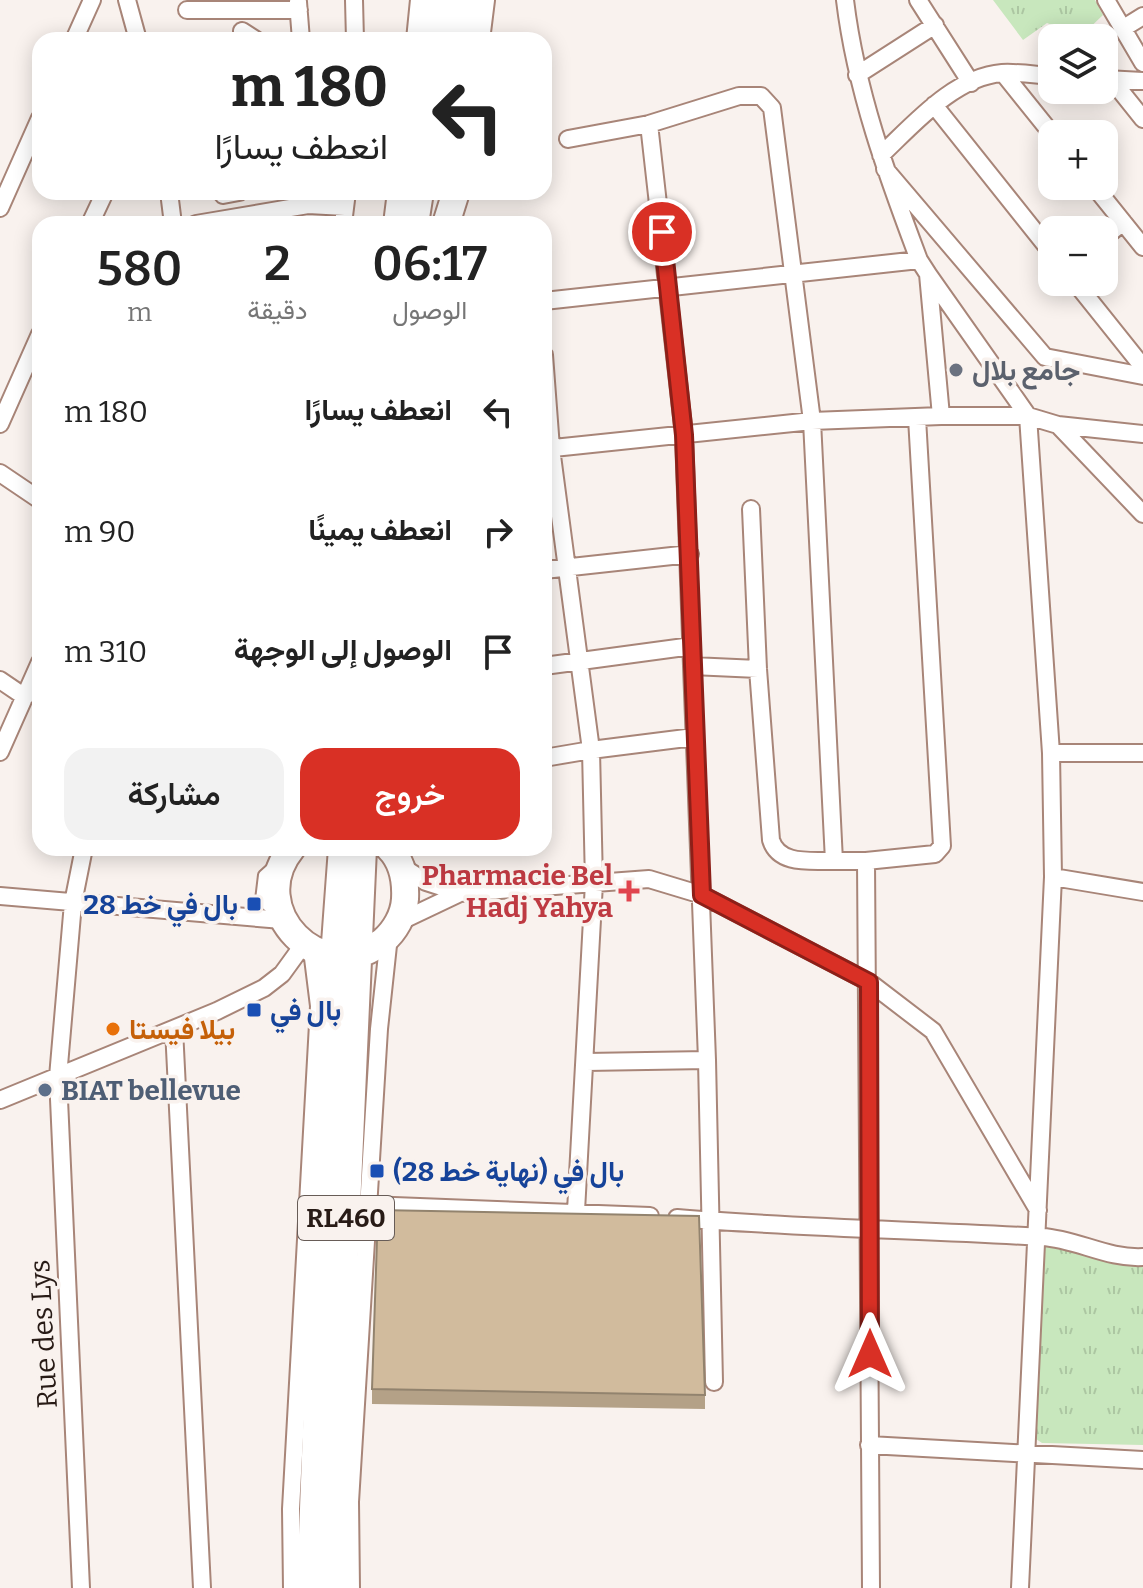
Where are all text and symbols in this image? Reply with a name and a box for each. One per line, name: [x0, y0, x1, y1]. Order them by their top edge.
map controls: [1038, 24, 1118, 296]
button: layers: [1038, 24, 1118, 104]
text: 180 m: [231, 54, 388, 121]
icon: left: [416, 64, 520, 168]
button: +: [1038, 120, 1118, 200]
text: انعطف يسارًا: [215, 125, 388, 169]
pin: [628, 198, 696, 266]
icon: arrive: [640, 210, 684, 254]
button: −: [1038, 216, 1118, 296]
text: 2: [264, 235, 291, 293]
text: 06:17: [372, 235, 487, 293]
text: 580: [97, 240, 182, 298]
text: دقيقة: [247, 295, 307, 326]
text: الوصول: [392, 295, 467, 326]
text: m: [127, 297, 152, 328]
place label: جامع بلال: [972, 354, 1080, 390]
marker: جامع بلال: [947, 361, 965, 379]
icon: left: [476, 390, 520, 434]
text: انعطف يسارًا: [305, 392, 452, 428]
text: 180 m: [64, 394, 148, 430]
icon: right: [476, 510, 520, 554]
text: انعطف يمينًا: [308, 512, 452, 548]
text: 90 m: [64, 514, 135, 550]
icon: arrive: [476, 630, 520, 674]
text: الوصول إلى الوجهة: [234, 632, 452, 668]
text: 310 m: [64, 634, 147, 670]
button: مشاركة: [64, 748, 284, 840]
button: خروج: [300, 748, 520, 840]
place label: Pharmacie Bel Hadj Yahya: [422, 859, 613, 924]
marker: Pharmacie Bel Hadj Yahya: [620, 882, 638, 900]
place label: بال في خط 28: [83, 888, 238, 928]
marker: بال في خط 28: [245, 895, 263, 913]
place label: بال في: [270, 994, 341, 1034]
marker: بال في: [245, 1001, 263, 1019]
place label: بيلا فيستا: [129, 1013, 235, 1046]
marker: بيلا فيستا: [104, 1020, 122, 1038]
place label: BIAT bellevue: [61, 1074, 241, 1107]
marker: BIAT bellevue: [36, 1081, 54, 1099]
place label: بال في (نهاية خط 28): [393, 1155, 624, 1195]
marker: بال في (نهاية خط 28): [368, 1162, 386, 1180]
road number: RL460: [298, 1196, 394, 1240]
street label: Rue des Lys: [23, 1259, 64, 1409]
position arrow: [828, 1312, 912, 1396]

